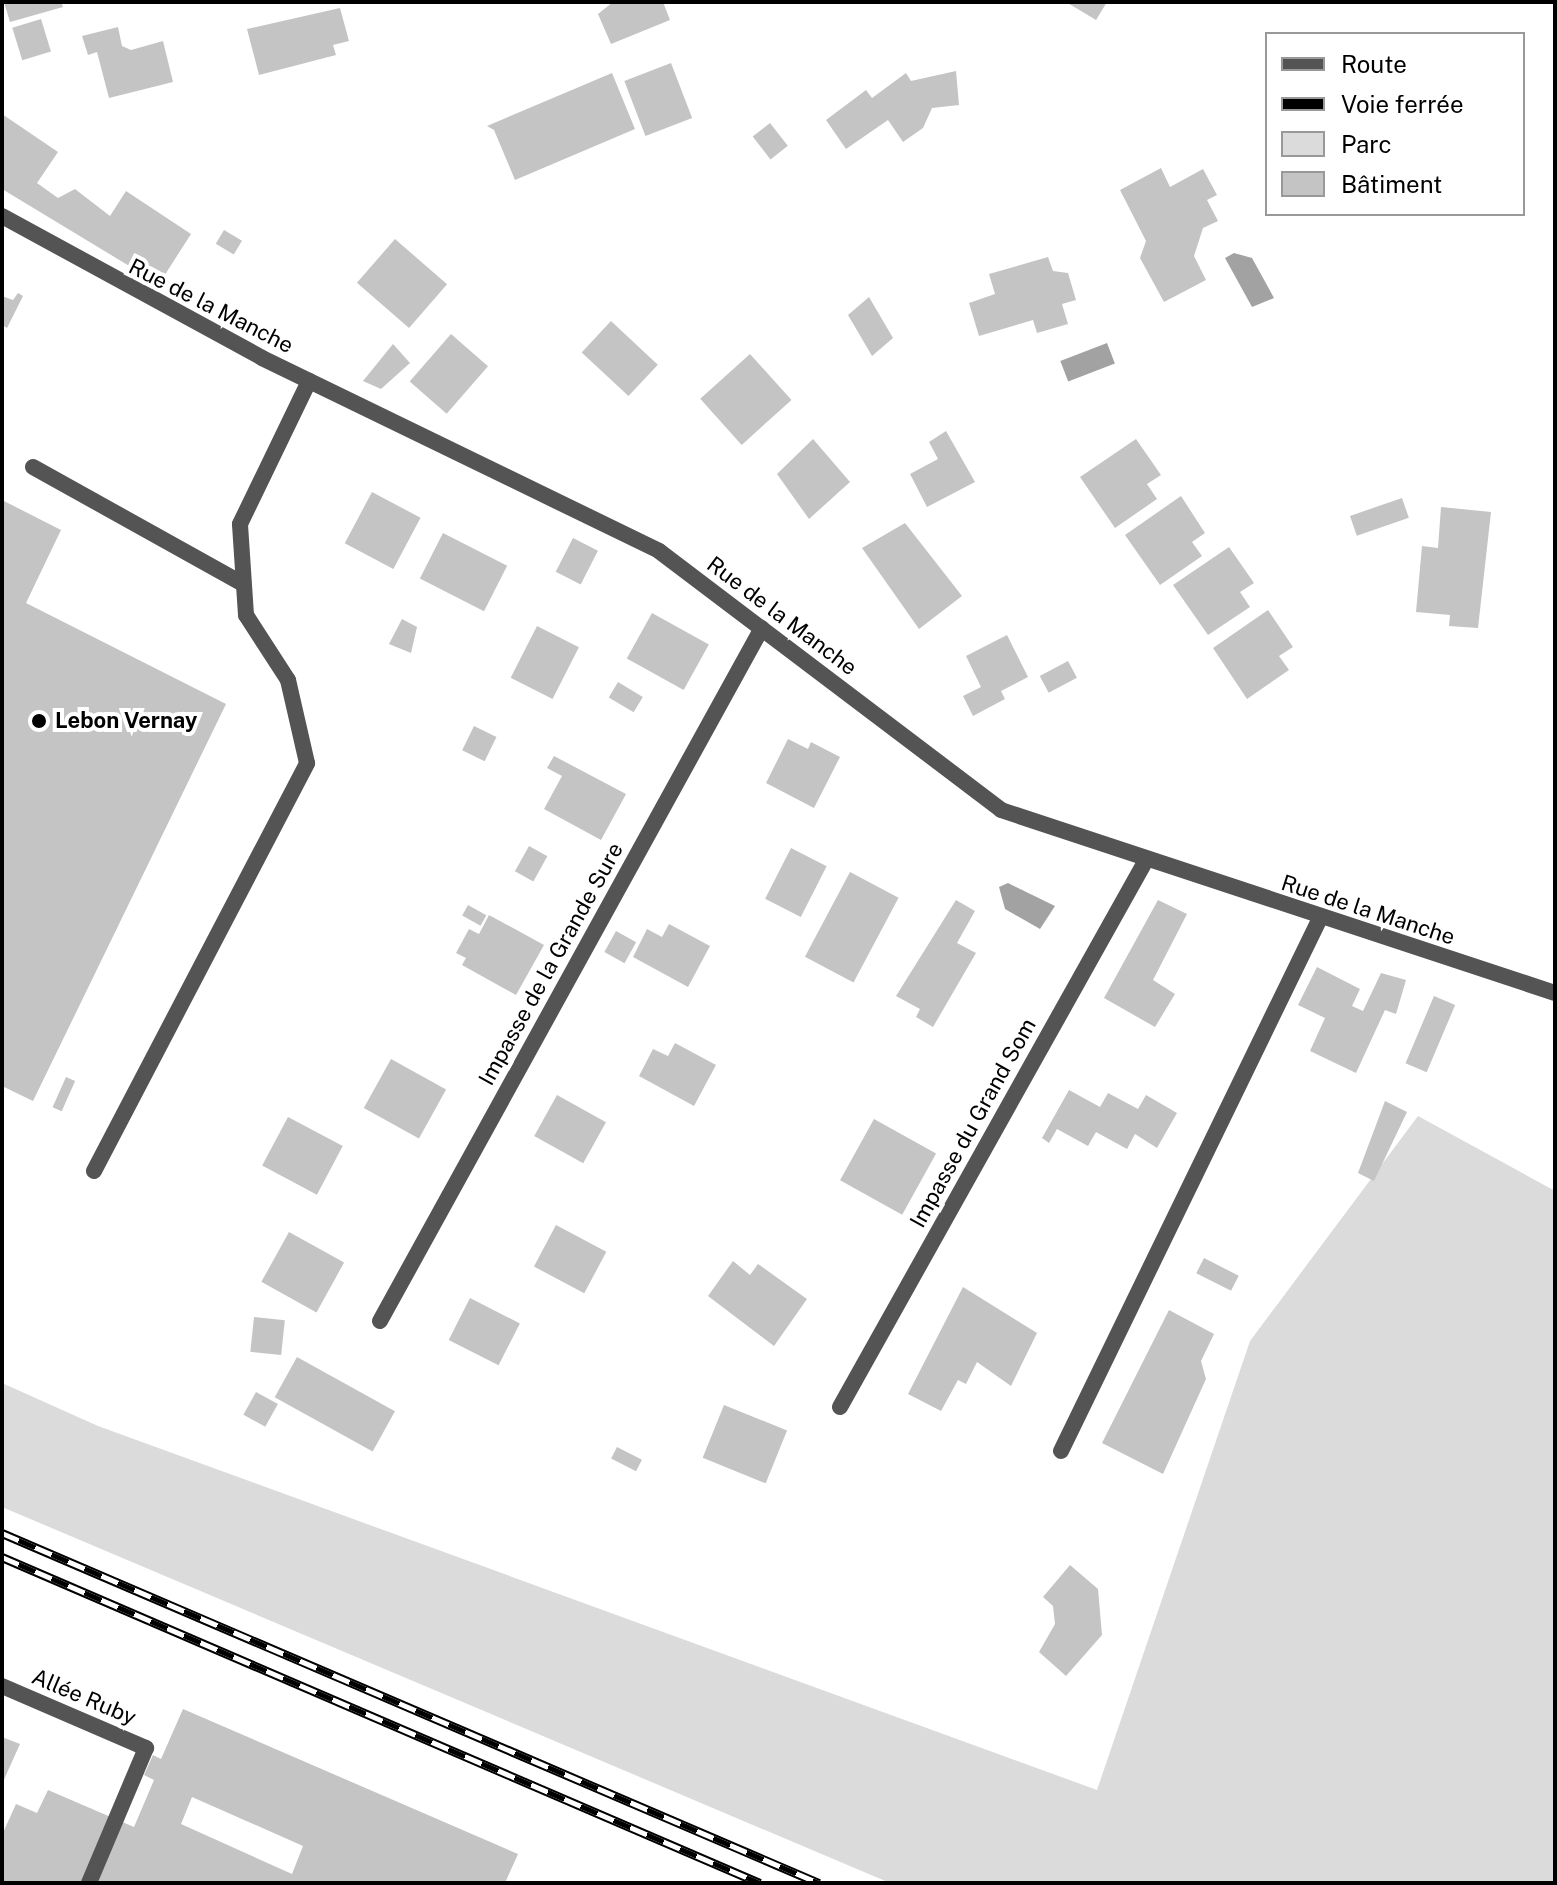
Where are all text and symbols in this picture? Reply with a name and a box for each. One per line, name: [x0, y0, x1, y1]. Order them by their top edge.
legend: [1265, 32, 1525, 216]
text: Route: [1341, 50, 1407, 78]
text: Voie ferrée: [1341, 90, 1464, 118]
text: Parc: [1341, 130, 1392, 158]
text: Bâtiment: [1341, 170, 1442, 198]
street label: Rue de la Manche: [124, 253, 298, 359]
street label: Rue de la Manche: [702, 551, 862, 681]
place label: Lebon Vernay: [55, 708, 198, 734]
marker: Lebon Vernay: [30, 712, 48, 730]
street label: Impasse de la Grande Sure: [473, 838, 629, 1090]
street label: Rue de la Manche: [1278, 869, 1458, 951]
street label: Impasse du Grand Som: [904, 1014, 1042, 1232]
street label: Allée Ruby: [28, 1663, 140, 1731]

